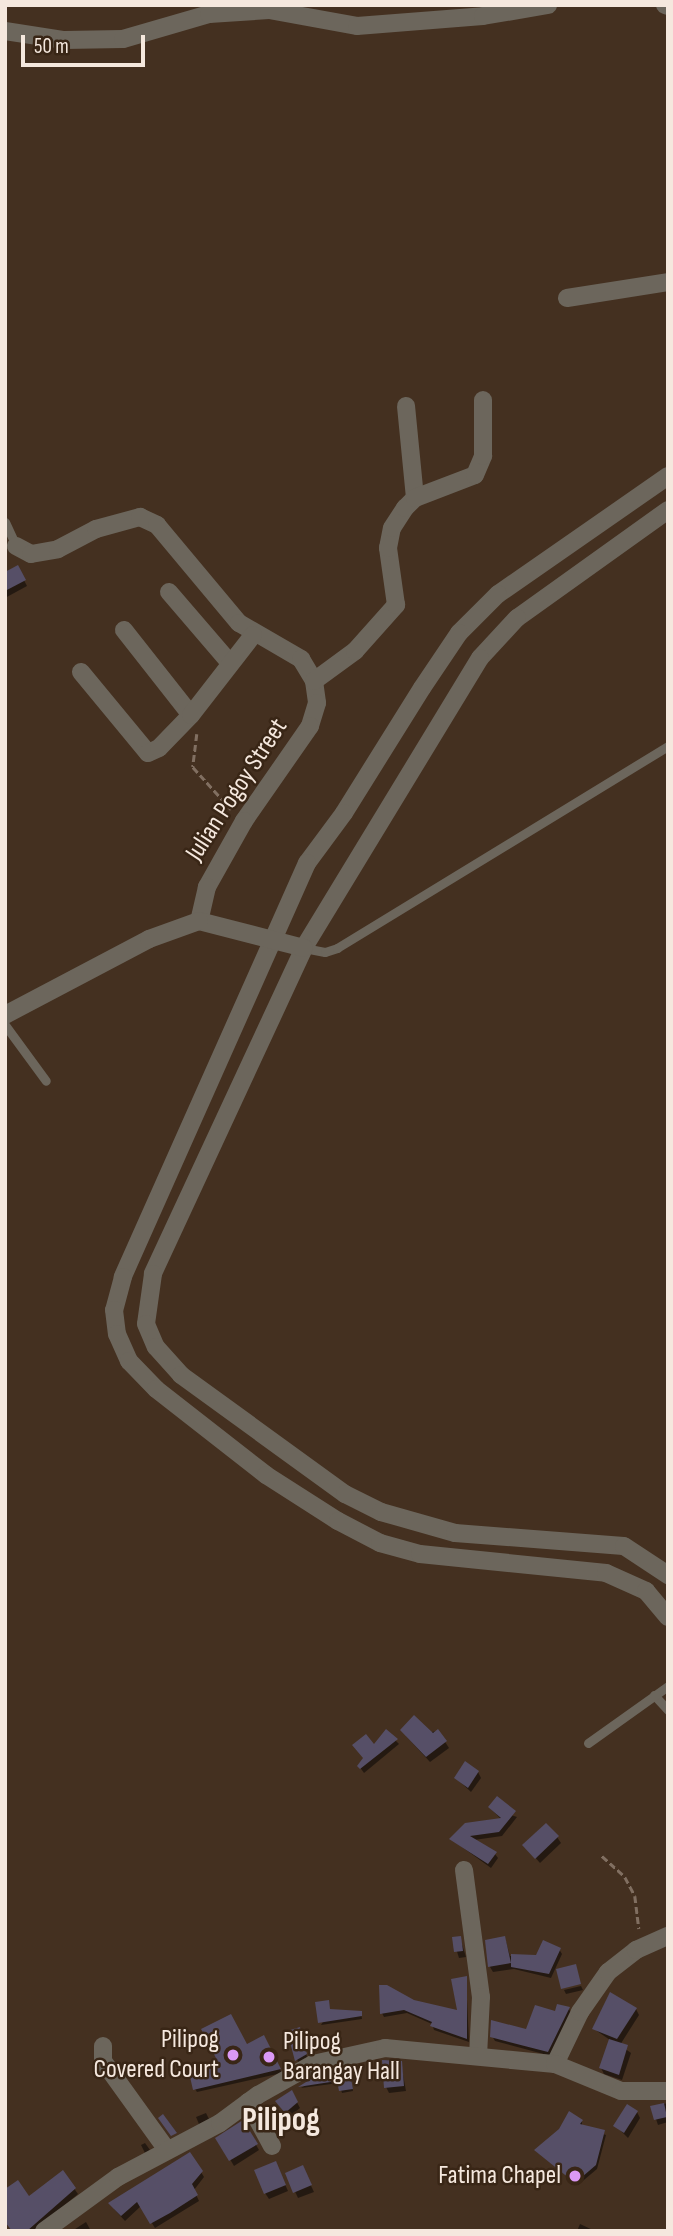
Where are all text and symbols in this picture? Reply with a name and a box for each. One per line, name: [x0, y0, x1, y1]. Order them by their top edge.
scale bar: [24, 21, 149, 65]
text: 50 m: [34, 34, 69, 59]
street label: Julian Pogoy Street: [179, 713, 295, 867]
place label: Pilipog Covered Court: [94, 2024, 219, 2086]
place label: Pilipog Barangay Hall: [283, 2026, 400, 2088]
marker: Pilipog Covered Court: [225, 2047, 241, 2063]
marker: Pilipog Barangay Hall: [261, 2049, 277, 2065]
district label: Pilipog: [242, 2101, 320, 2141]
place label: Fatima Chapel: [438, 2160, 561, 2192]
marker: Fatima Chapel: [567, 2168, 583, 2184]

